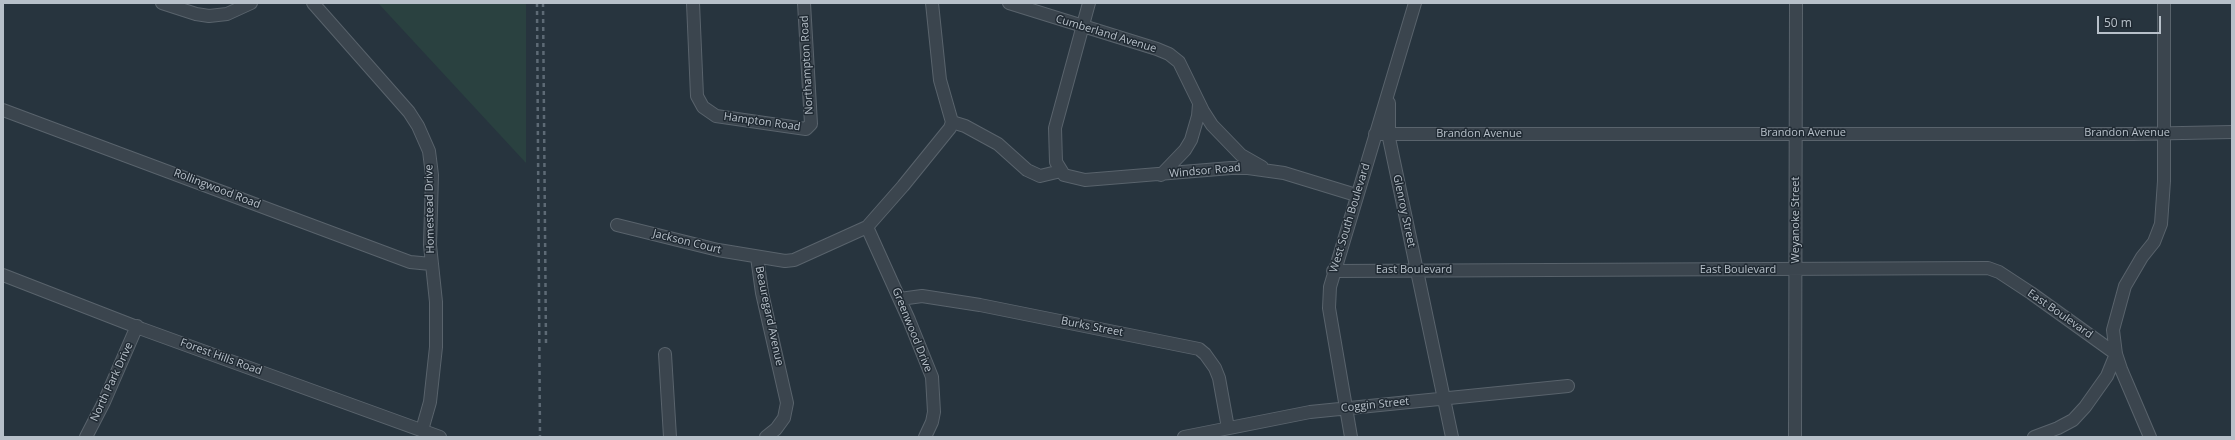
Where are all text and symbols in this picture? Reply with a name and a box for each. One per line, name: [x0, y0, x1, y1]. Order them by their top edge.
scale bar: [2099, 8, 2163, 34]
street label: Cumberland Avenue: [1054, 12, 1158, 56]
text: 50 m: [2104, 14, 2132, 31]
street label: Northampton Road: [798, 15, 816, 115]
street label: Hampton Road: [723, 110, 801, 134]
street label: Brandon Avenue: [1760, 126, 1846, 140]
street label: Brandon Avenue: [2084, 126, 2170, 140]
street label: Brandon Avenue: [1436, 127, 1522, 141]
street label: Windsor Road: [1169, 161, 1241, 181]
street label: West South Boulevard: [1327, 162, 1373, 274]
street label: Homestead Drive: [423, 164, 437, 254]
street label: Rollingwood Road: [172, 166, 262, 212]
street label: Glenroy Street: [1390, 173, 1418, 249]
street label: Weyanoke Street: [1789, 177, 1803, 263]
street label: Jackson Court: [651, 227, 723, 257]
street label: East Boulevard: [1376, 263, 1452, 277]
street label: East Boulevard: [1700, 263, 1776, 277]
street label: Beauregard Avenue: [752, 265, 786, 367]
street label: Greenwood Drive: [889, 286, 935, 374]
street label: East Boulevard: [2025, 287, 2095, 341]
street label: Burks Street: [1060, 315, 1124, 339]
street label: Forest Hills Road: [178, 336, 264, 378]
street label: North Park Drive: [88, 340, 136, 424]
street label: Coggin Street: [1340, 395, 1410, 415]

